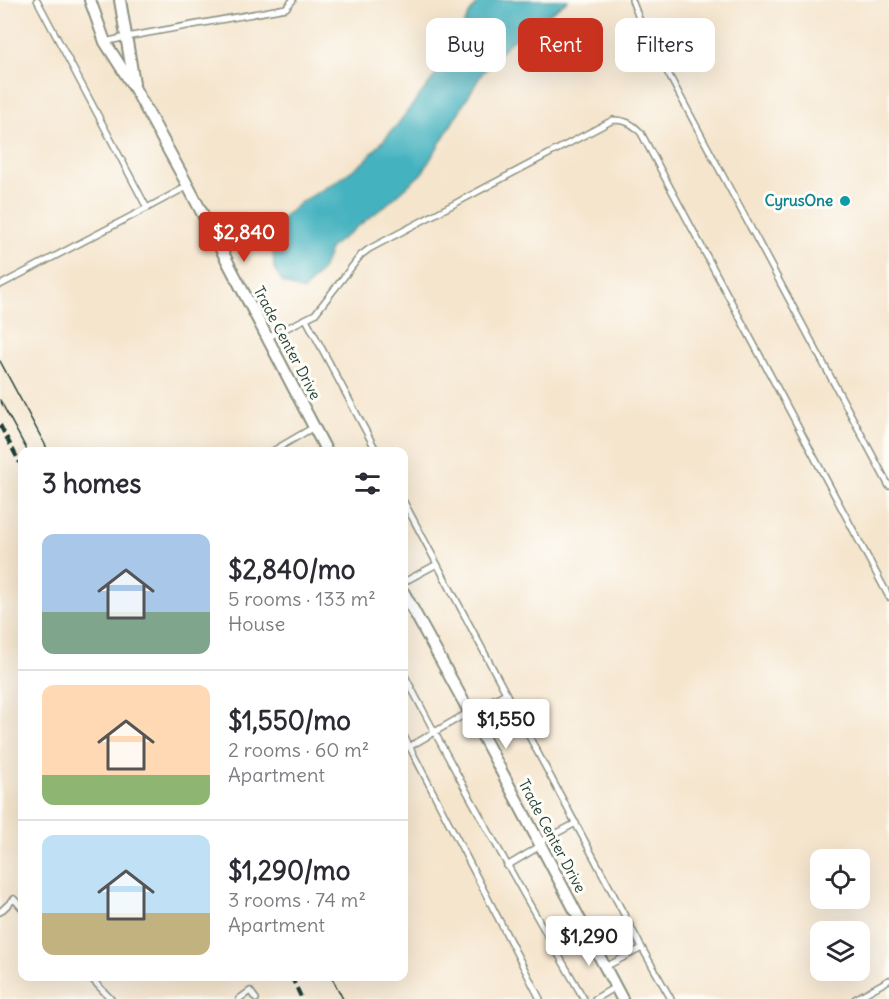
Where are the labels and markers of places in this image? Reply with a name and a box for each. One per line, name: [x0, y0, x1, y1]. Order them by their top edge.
place label: CyrusOne: [765, 191, 833, 211]
marker: CyrusOne: [838, 194, 852, 208]
pin: $2,840: [195, 212, 293, 263]
pin: $1,550: [457, 699, 555, 750]
pin: $1,290: [540, 916, 638, 967]

